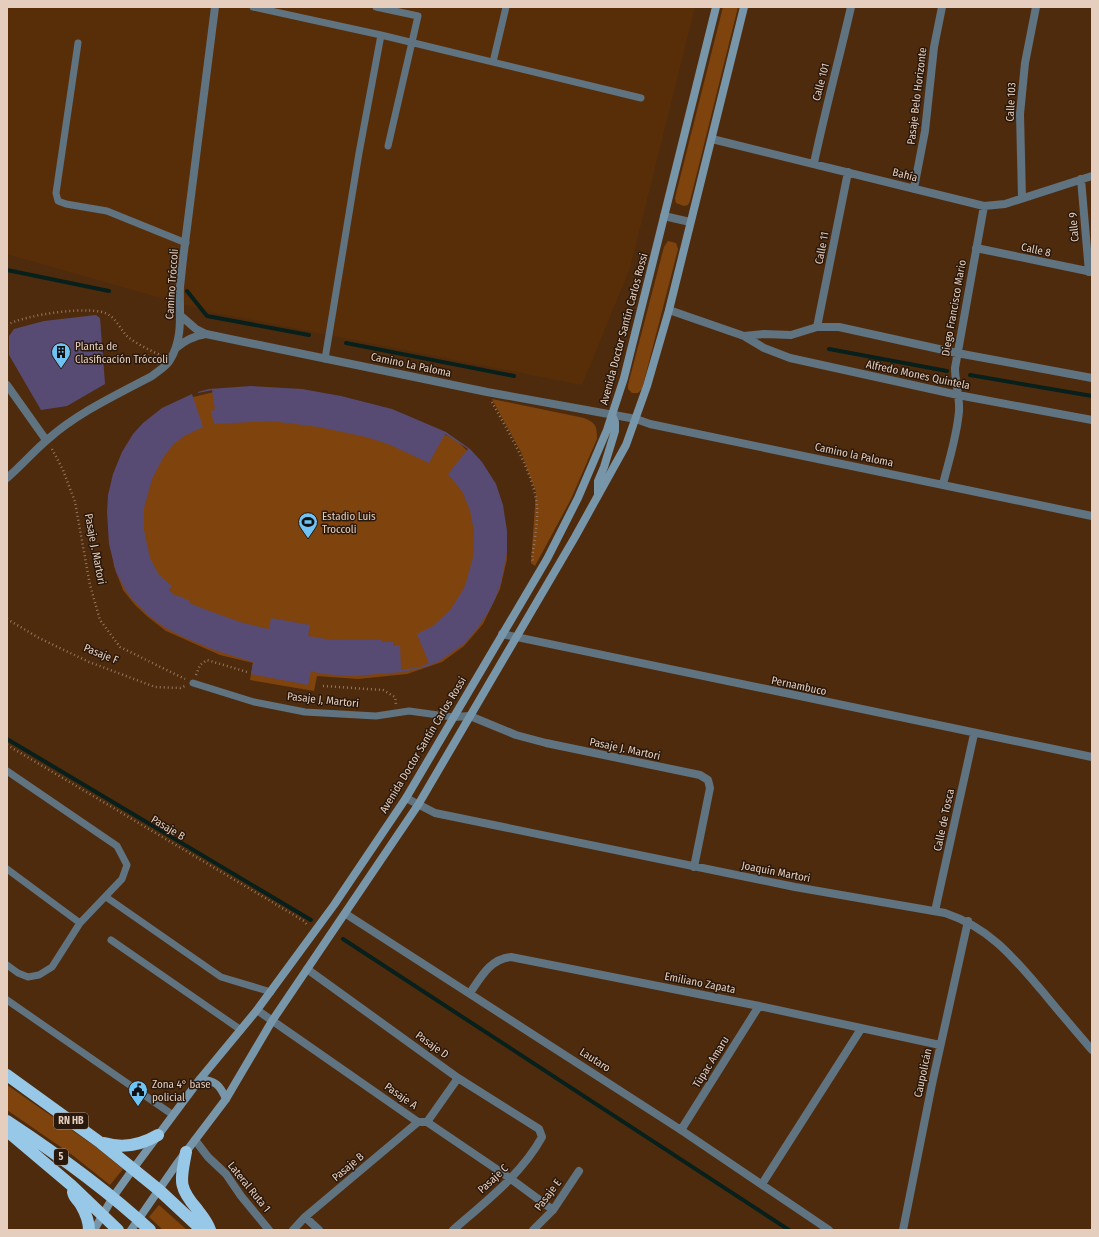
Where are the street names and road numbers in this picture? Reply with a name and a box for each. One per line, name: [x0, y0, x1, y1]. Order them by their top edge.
street label: Pasaje Belo Horizonte: [905, 47, 929, 145]
street label: Calle 101: [810, 62, 832, 102]
street label: Calle 103: [1003, 82, 1019, 122]
street label: Bahía: [891, 166, 919, 184]
street label: Calle 9: [1066, 212, 1082, 242]
street label: Calle 11: [812, 231, 832, 265]
street label: Calle 8: [1020, 241, 1053, 260]
street label: Camino Tróccoli: [163, 248, 181, 320]
street label: Avenida Doctor Santín Carlos Rossi: [597, 251, 651, 406]
street label: Diego Francisco Mario: [939, 259, 969, 357]
street label: Camino La Paloma: [370, 350, 452, 380]
street label: Alfredo Mones Quintela: [865, 358, 971, 392]
street label: Camino la Paloma: [813, 440, 895, 470]
street label: Pasaje J. Martori: [82, 512, 108, 586]
street label: Pasaje F: [82, 641, 120, 667]
street label: Avenida Doctor Santín Carlos Rossi: [377, 674, 469, 816]
street label: Pernambuco: [770, 674, 828, 698]
street label: Pasaje J, Martori: [287, 690, 360, 710]
street label: Pasaje J. Martori: [588, 735, 662, 763]
street label: Calle de Tosca: [931, 788, 957, 852]
street label: Pasaje B: [149, 813, 187, 843]
street label: Joaquín Martori: [741, 859, 812, 885]
street label: Emiliano Zapata: [663, 970, 737, 996]
street label: Pasaje D: [413, 1029, 451, 1061]
street label: Túpac Amaru: [690, 1034, 732, 1090]
street label: Lautaro: [577, 1045, 613, 1075]
street label: Caupolicán: [911, 1047, 935, 1099]
street label: Pasaje A: [382, 1080, 420, 1112]
road number: RN HB: [54, 1113, 88, 1129]
road number: 5: [54, 1149, 68, 1165]
street label: Pasaje B: [330, 1150, 366, 1184]
street label: Lateral Ruta 1: [225, 1159, 273, 1215]
street label: Pasaje C: [475, 1161, 511, 1196]
street label: Pasaje E: [532, 1177, 564, 1213]

